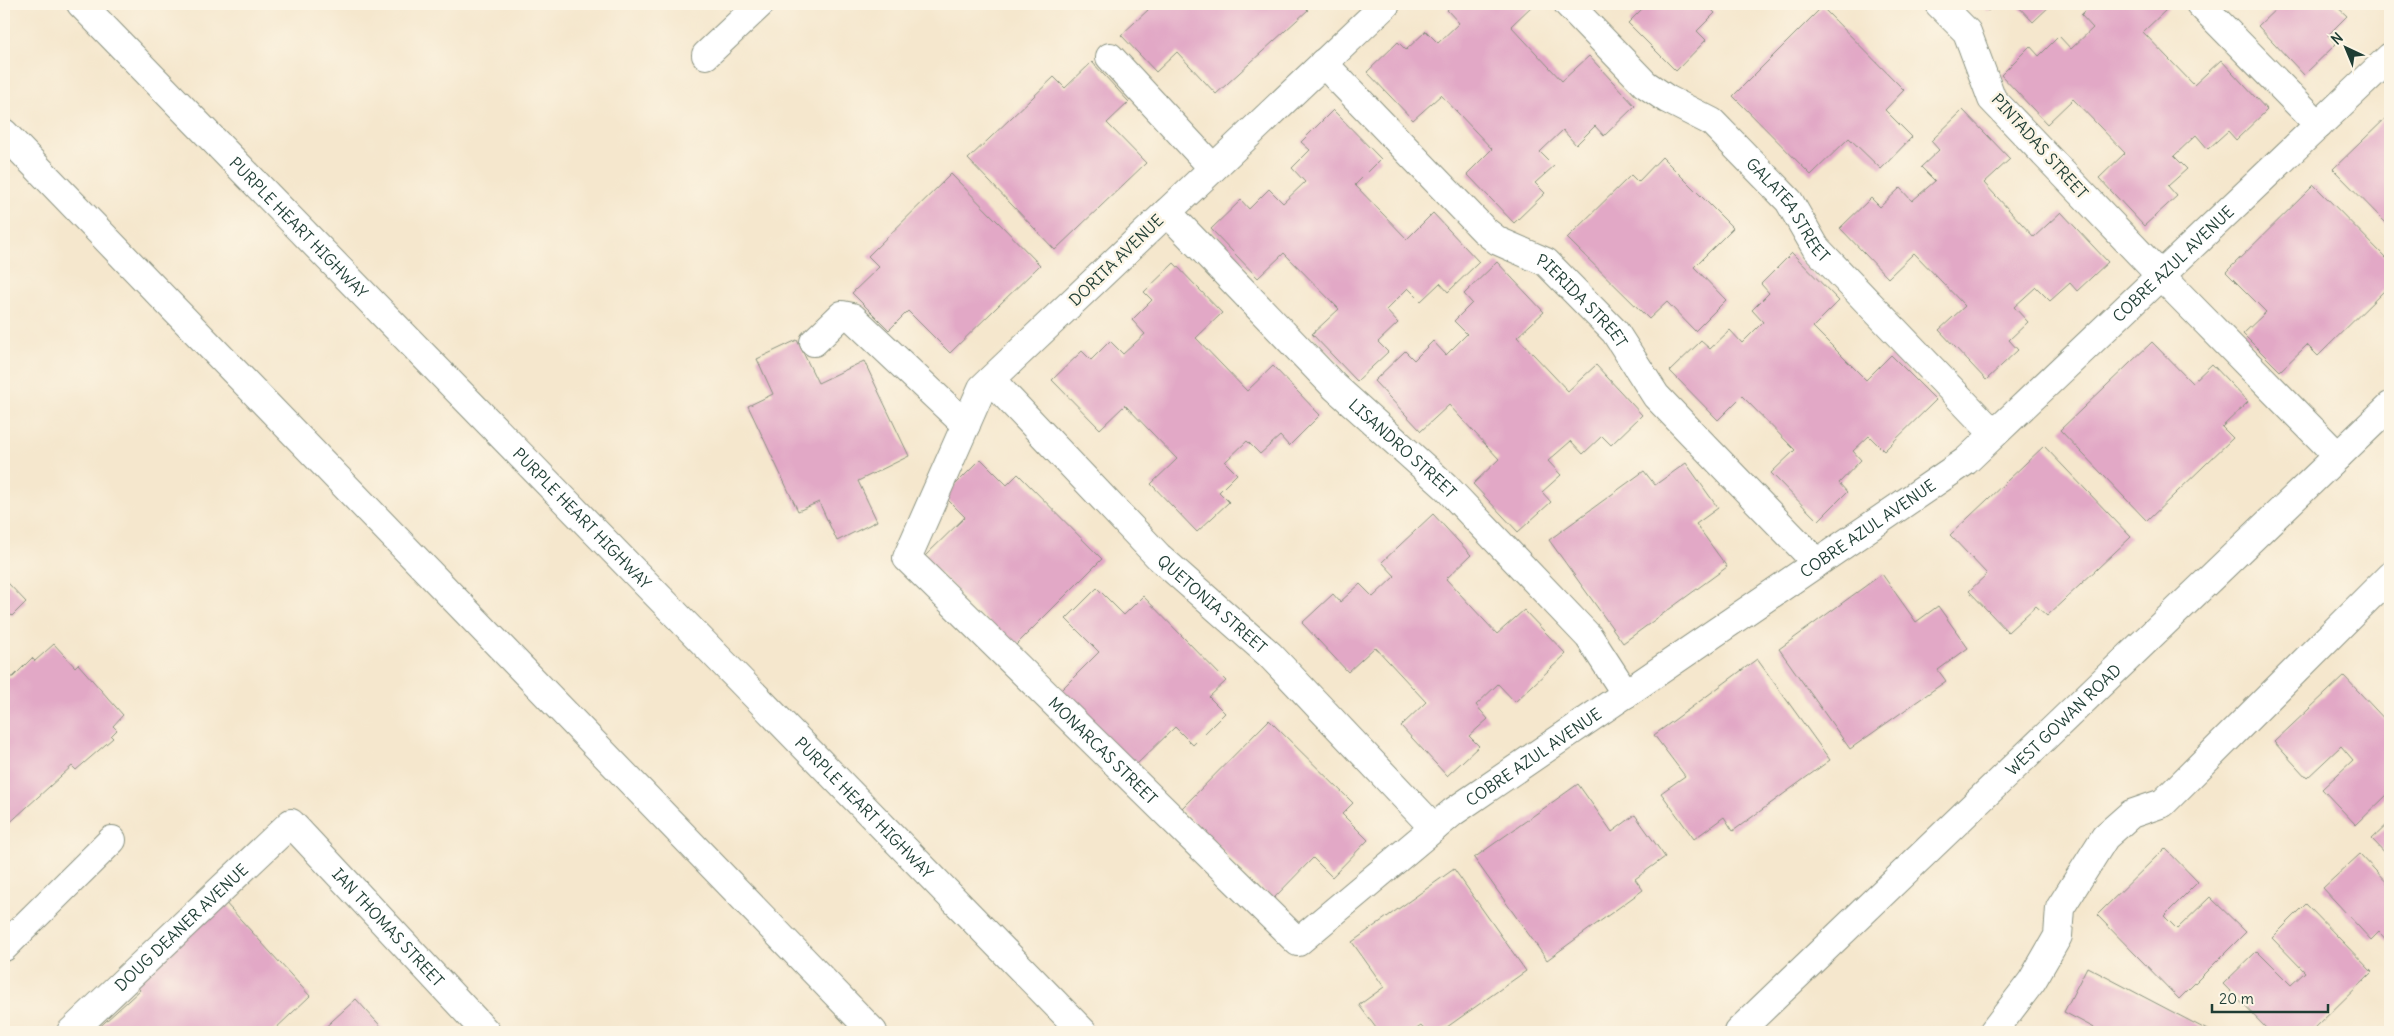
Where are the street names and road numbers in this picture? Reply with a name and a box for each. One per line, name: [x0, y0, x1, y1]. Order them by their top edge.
street label: PINTADAS STREET: [1988, 89, 2092, 203]
street label: PURPLE HEART HIGHWAY: [225, 153, 372, 302]
street label: GALATEA STREET: [1742, 153, 1834, 266]
street label: COBRE AZUL AVENUE: [2108, 201, 2238, 326]
street label: DORITA AVENUE: [1065, 210, 1167, 310]
street label: PIERIDA STREET: [1534, 249, 1632, 351]
street label: LISANDRO STREET: [1345, 394, 1461, 502]
street label: PURPLE HEART HIGHWAY: [509, 443, 656, 593]
street label: COBRE AZUL AVENUE: [1796, 475, 1939, 582]
street label: QUETONIA STREET: [1153, 550, 1271, 658]
street label: WEST GOWAN ROAD: [2001, 660, 2125, 780]
street label: MONARCAS STREET: [1044, 693, 1162, 808]
street label: COBRE AZUL AVENUE: [1462, 704, 1605, 810]
street label: PURPLE HEART HIGHWAY: [791, 733, 938, 882]
street label: DOUG DEANER AVENUE: [110, 859, 252, 995]
street label: IAN THOMAS STREET: [328, 864, 448, 991]

